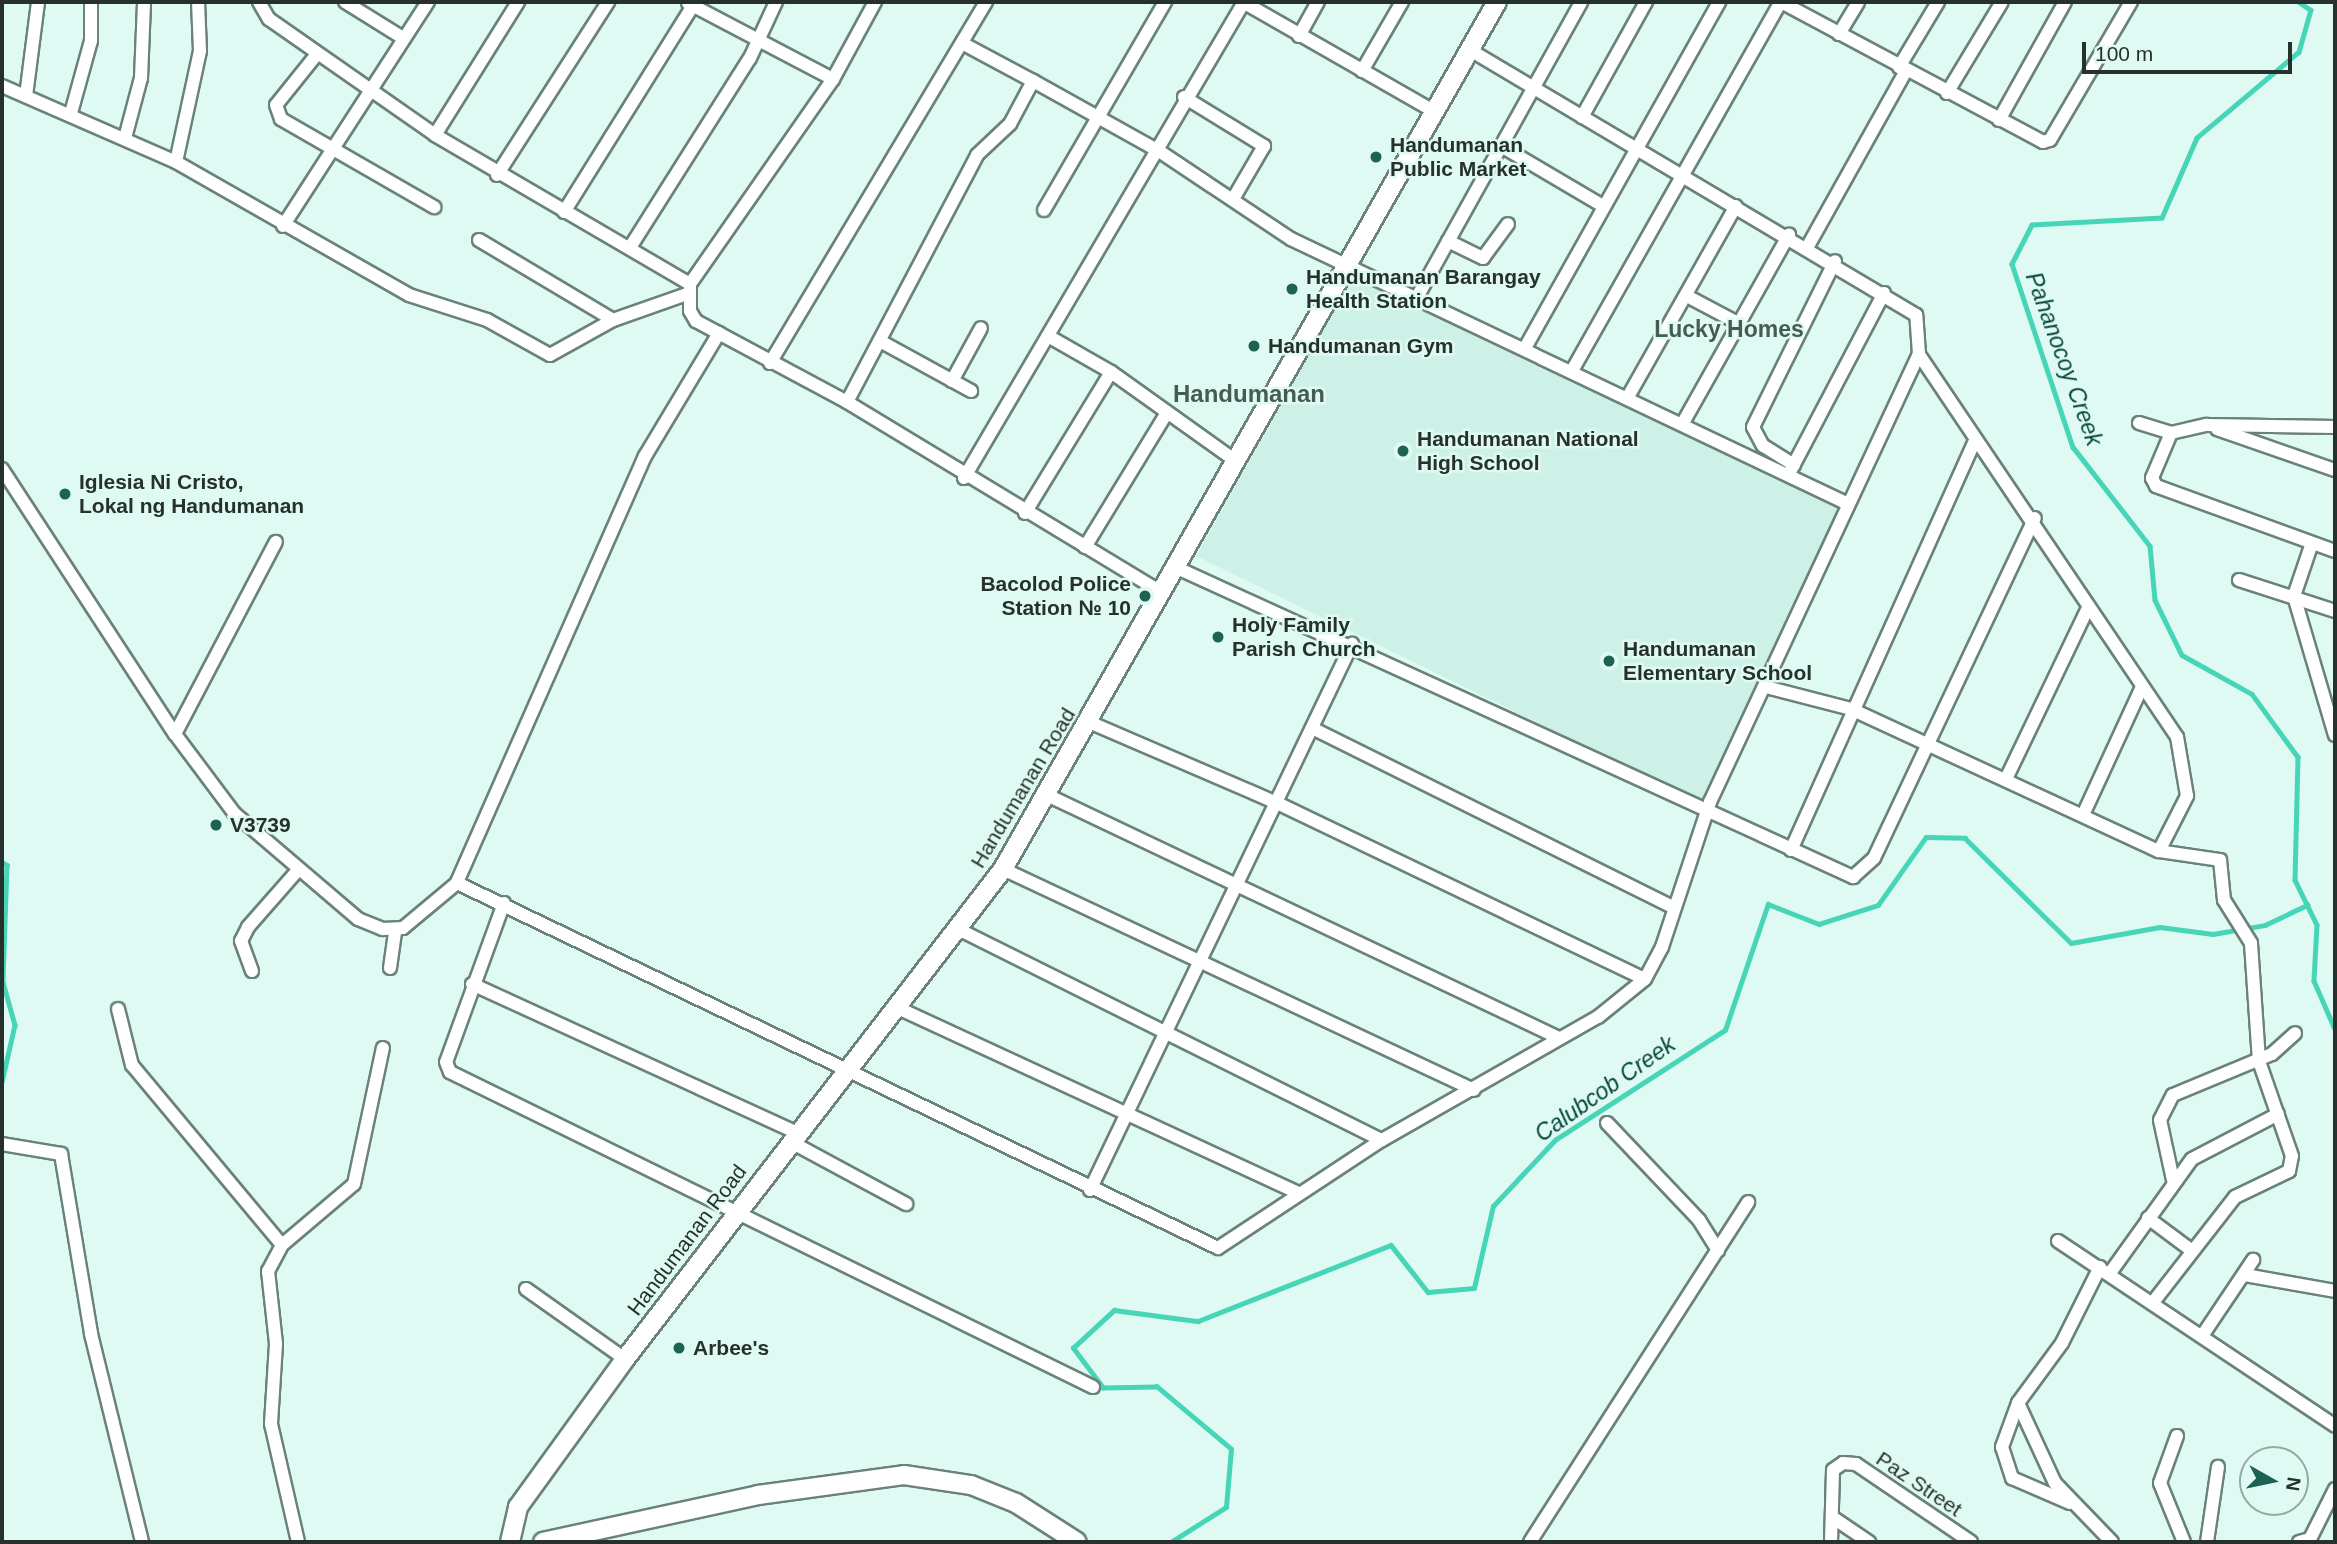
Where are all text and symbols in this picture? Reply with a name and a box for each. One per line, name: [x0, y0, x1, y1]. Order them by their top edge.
scale bar: [2085, 28, 2295, 72]
text: 100 m: [2095, 42, 2153, 65]
place label: Handumanan Public Market: [1390, 132, 1527, 182]
marker: Handumanan Public Market: [1368, 149, 1384, 165]
place label: Handumanan Barangay Health Station: [1306, 264, 1541, 314]
water label: Pahanocoy Creek: [2020, 268, 2108, 450]
marker: Handumanan Barangay Health Station: [1284, 281, 1300, 297]
district label: Lucky Homes: [1654, 315, 1804, 343]
place label: Handumanan Gym: [1268, 333, 1454, 359]
marker: Handumanan Gym: [1246, 338, 1262, 354]
district label: Handumanan: [1173, 380, 1325, 408]
place label: Handumanan National High School: [1417, 426, 1639, 476]
marker: Handumanan National High School: [1395, 443, 1411, 459]
place label: Iglesia Ni Cristo, Lokal ng Handumanan: [79, 469, 304, 519]
marker: Iglesia Ni Cristo, Lokal ng Handumanan: [57, 486, 73, 502]
place label: Bacolod Police Station № 10: [980, 571, 1131, 621]
marker: Bacolod Police Station № 10: [1137, 588, 1153, 604]
place label: Holy Family Parish Church: [1232, 612, 1376, 662]
marker: Holy Family Parish Church: [1210, 629, 1226, 645]
place label: Handumanan Elementary School: [1623, 636, 1812, 686]
marker: Handumanan Elementary School: [1601, 653, 1617, 669]
street label: Handumanan Road: [965, 703, 1081, 873]
place label: V3739: [230, 812, 291, 838]
marker: V3739: [208, 817, 224, 833]
water label: Calubcob Creek: [1530, 1030, 1680, 1148]
street label: Handumanan Road: [622, 1160, 752, 1320]
place label: Arbee's: [693, 1335, 769, 1361]
marker: Arbee's: [671, 1340, 687, 1356]
street label: Paz Street: [1871, 1446, 1967, 1522]
north arrow: [2239, 1446, 2309, 1516]
text: N: [2282, 1476, 2305, 1492]

